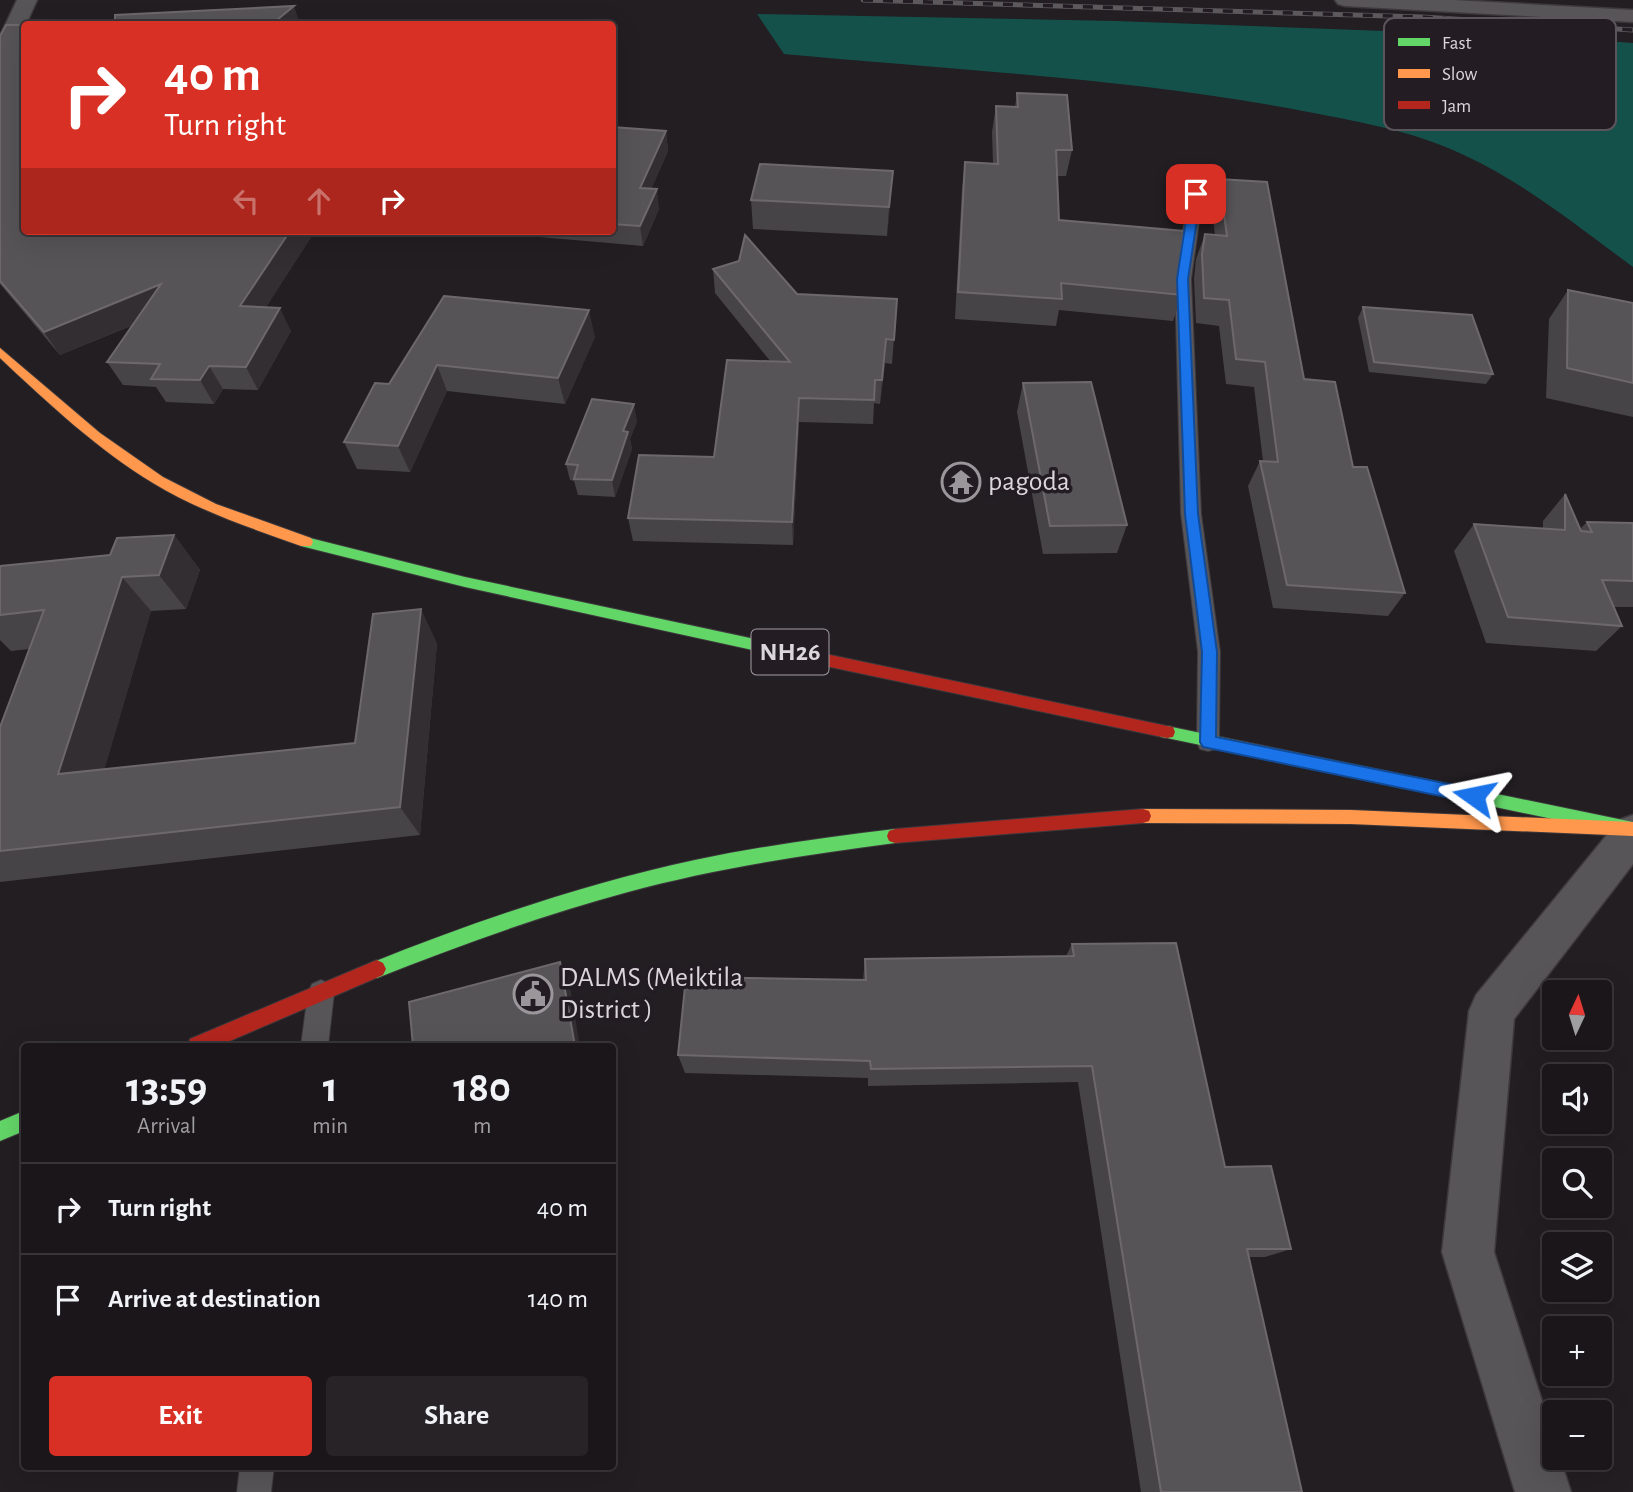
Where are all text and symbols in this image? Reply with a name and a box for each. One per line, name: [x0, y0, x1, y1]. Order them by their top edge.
legend: [1384, 18, 1616, 130]
text: Fast: [1442, 34, 1472, 53]
icon: right: [49, 49, 140, 140]
text: 40 m: [164, 51, 261, 100]
text: Slow: [1442, 65, 1478, 84]
text: Jam: [1442, 97, 1471, 116]
text: Turn right: [164, 109, 286, 141]
pin: [1166, 164, 1226, 224]
icon: arrive: [1177, 175, 1215, 213]
icon: left: [227, 182, 265, 220]
icon: ahead: [300, 182, 338, 220]
icon: right: [373, 182, 411, 220]
temple icon: pagoda: [940, 461, 982, 503]
place label: pagoda: [988, 468, 1070, 496]
road number: NH26: [752, 630, 828, 674]
position arrow: [1437, 759, 1511, 833]
place label: DALMS (Meiktila District ): [560, 964, 743, 1024]
public building icon: DALMS (Meiktila District ): [512, 973, 554, 1015]
north arrow: [1542, 980, 1612, 1050]
map controls: [1542, 980, 1612, 1470]
button: sound: [1542, 1064, 1612, 1134]
text: 13:59: [126, 1067, 207, 1109]
text: 1: [323, 1067, 338, 1109]
text: 180: [453, 1067, 511, 1109]
text: Arrival: [137, 1115, 196, 1138]
text: min: [312, 1115, 348, 1138]
text: m: [473, 1115, 491, 1138]
button: search: [1542, 1148, 1612, 1218]
icon: right: [49, 1190, 87, 1228]
text: Turn right: [108, 1195, 211, 1221]
text: 40 m: [537, 1195, 588, 1221]
button: layers: [1542, 1232, 1612, 1302]
icon: arrive: [49, 1281, 87, 1319]
text: Arrive at destination: [108, 1286, 321, 1312]
text: 140 m: [528, 1286, 588, 1312]
button: +: [1542, 1316, 1612, 1386]
button: Exit: [49, 1376, 312, 1456]
button: Share: [326, 1376, 588, 1456]
button: −: [1542, 1400, 1612, 1470]

